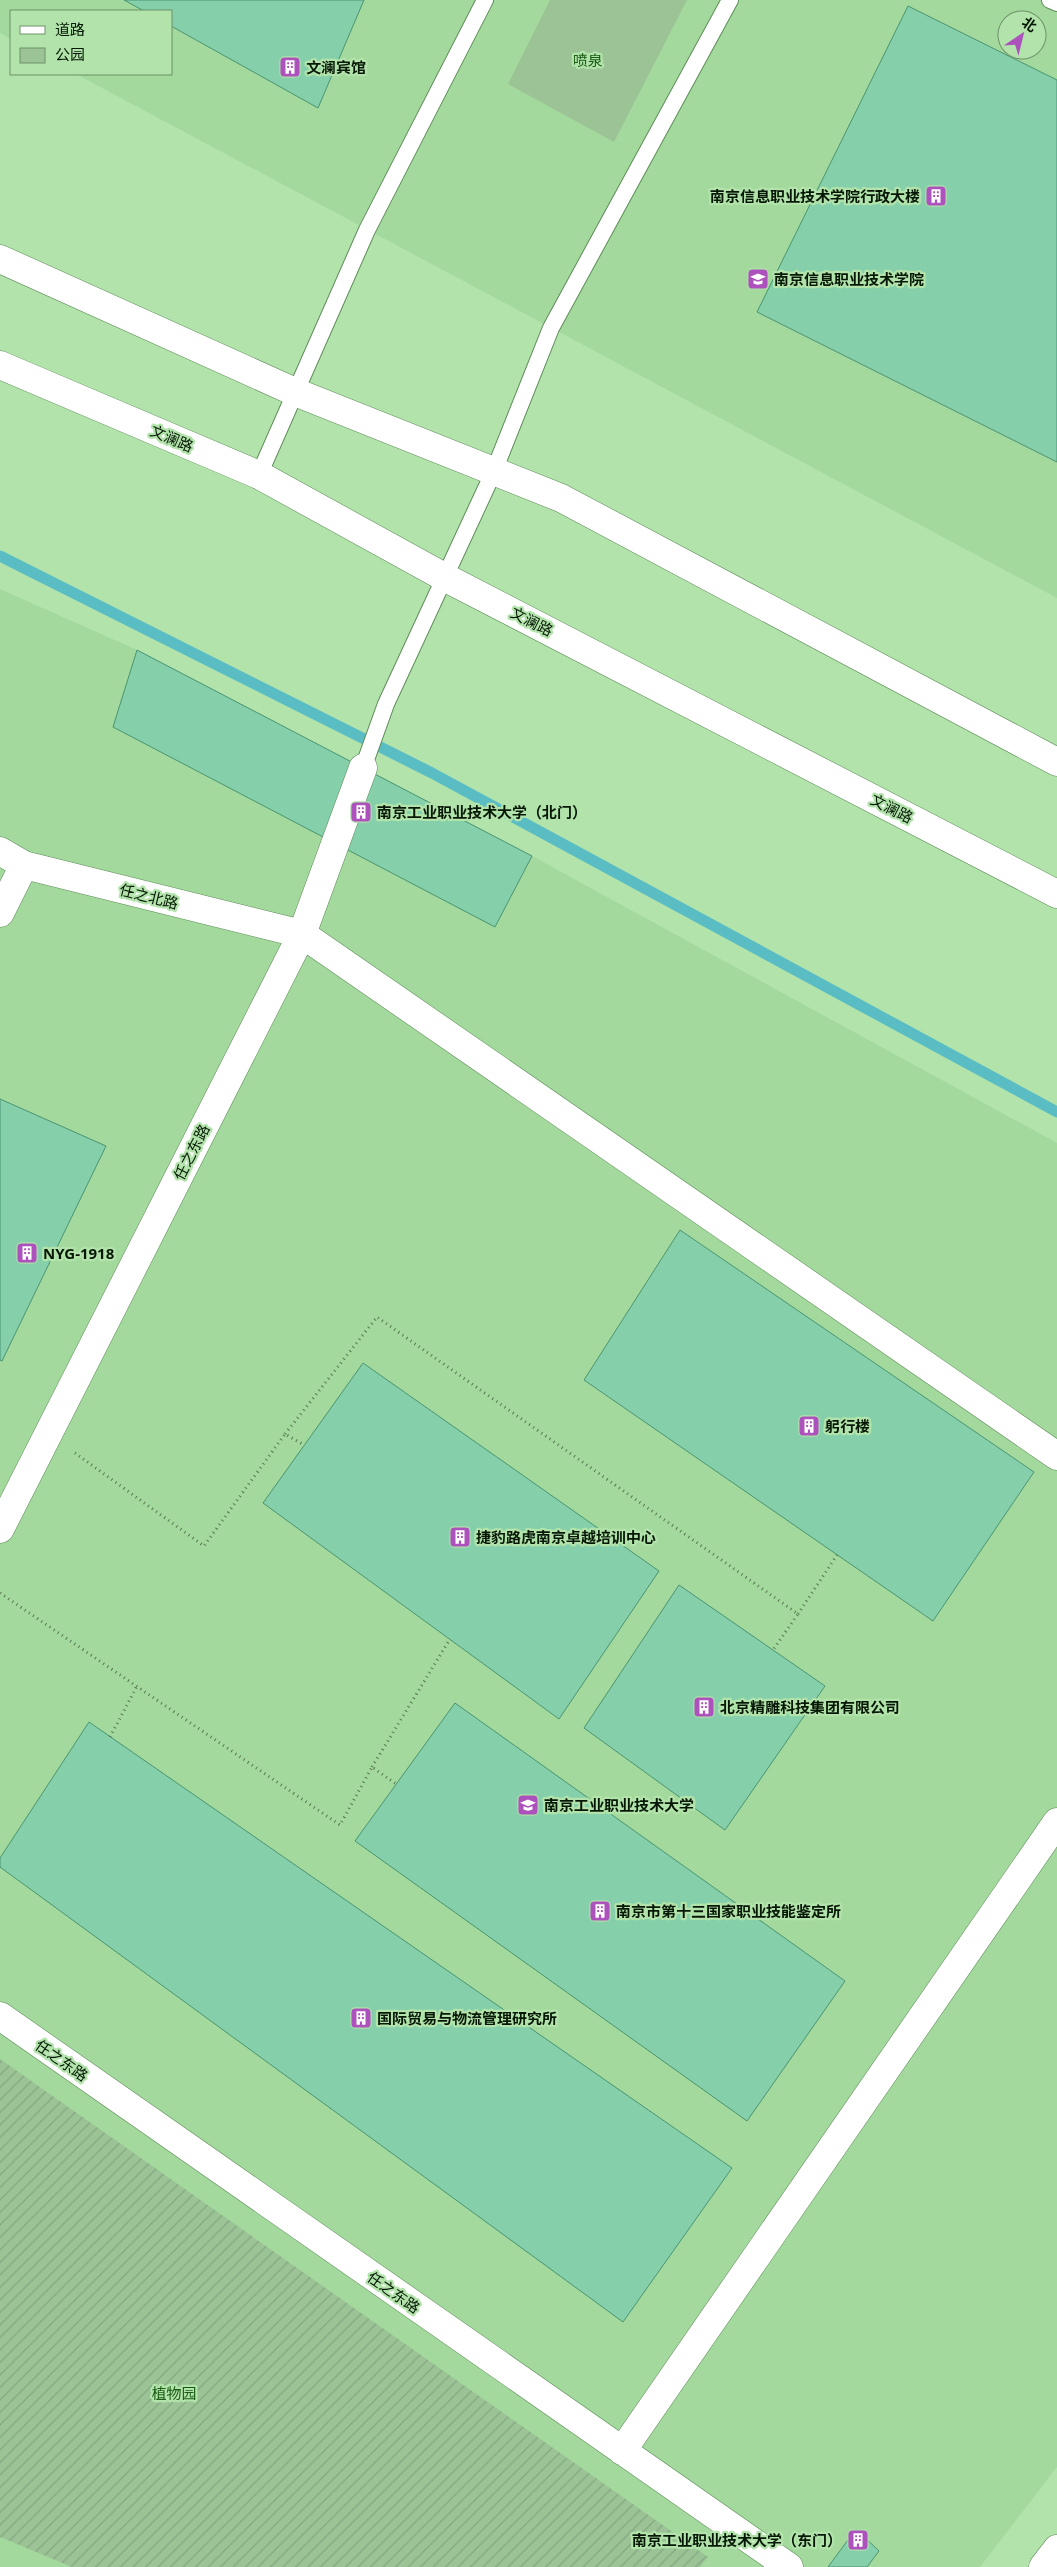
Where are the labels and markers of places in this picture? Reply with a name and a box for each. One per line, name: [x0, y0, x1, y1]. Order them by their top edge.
building icon: 文澜宾馆: [278, 55, 302, 79]
place label: 文澜宾馆: [306, 57, 366, 77]
building icon: 南京信息职业技术学院行政大楼: [924, 184, 948, 208]
place label: 南京信息职业技术学院行政大楼: [710, 186, 920, 206]
school or university icon: 南京信息职业技术学院: [746, 267, 770, 291]
place label: 南京信息职业技术学院: [774, 269, 924, 289]
building icon: 南京工业职业技术大学（北门）: [349, 800, 373, 824]
place label: 南京工业职业技术大学（北门）: [377, 802, 587, 822]
building icon: NYG-1918: [15, 1241, 39, 1265]
place label: NYG-1918: [43, 1243, 115, 1263]
building icon: 躬行楼: [797, 1414, 821, 1438]
place label: 躬行楼: [825, 1416, 870, 1436]
building icon: 捷豹路虎南京卓越培训中心: [448, 1525, 472, 1549]
place label: 捷豹路虎南京卓越培训中心: [476, 1527, 656, 1547]
building icon: 北京精雕科技集团有限公司: [692, 1695, 716, 1719]
place label: 北京精雕科技集团有限公司: [720, 1697, 900, 1717]
school or university icon: 南京工业职业技术大学: [516, 1793, 540, 1817]
place label: 南京工业职业技术大学: [544, 1795, 694, 1815]
building icon: 南京市第十三国家职业技能鉴定所: [588, 1899, 612, 1923]
place label: 南京市第十三国家职业技能鉴定所: [616, 1901, 841, 1921]
building icon: 国际贸易与物流管理研究所: [349, 2006, 373, 2030]
place label: 国际贸易与物流管理研究所: [377, 2008, 557, 2028]
building icon: 南京工业职业技术大学（东门）: [846, 2528, 870, 2552]
place label: 南京工业职业技术大学（东门）: [632, 2530, 842, 2550]

